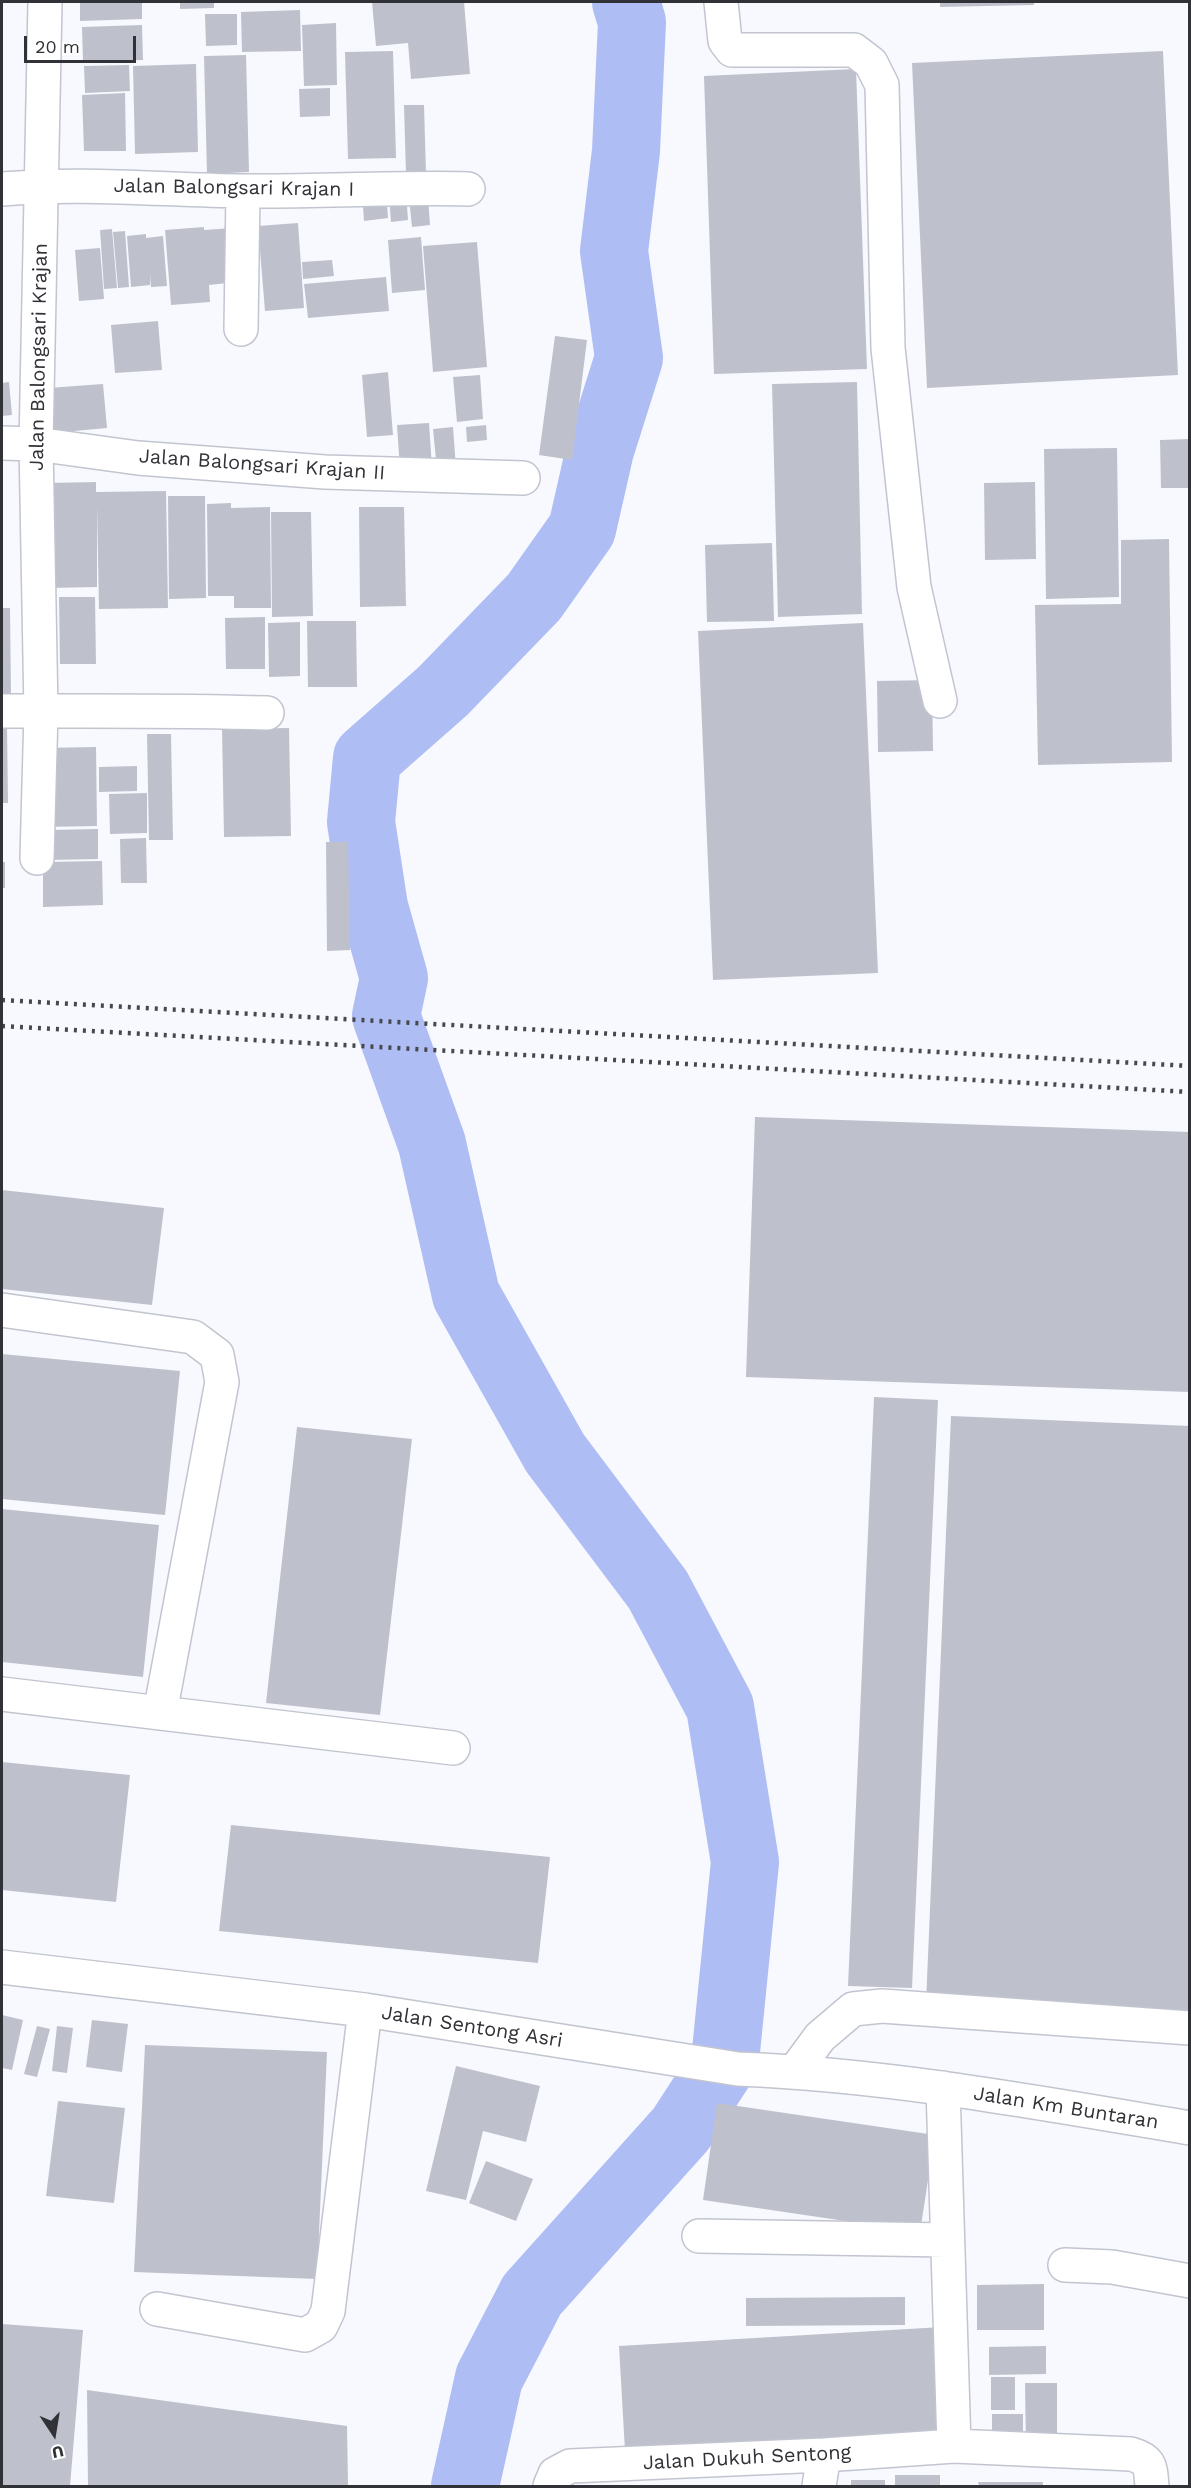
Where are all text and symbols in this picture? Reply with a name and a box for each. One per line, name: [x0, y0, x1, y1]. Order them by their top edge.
scale bar: [27, 24, 140, 62]
text: 20 m: [35, 36, 80, 57]
street label: Jalan Balongsari Krajan I: [113, 174, 355, 202]
street label: Jalan Balongsari Krajan: [25, 243, 53, 471]
street label: Jalan Balongsari Krajan II: [138, 444, 386, 486]
street label: Jalan Sentong Asri: [380, 2001, 564, 2053]
street label: Jalan Km Buntaran: [972, 2082, 1160, 2134]
north arrow: [24, 2404, 84, 2464]
street label: Jalan Dukuh Sentong: [642, 2441, 852, 2475]
text: U: [50, 2442, 65, 2463]

